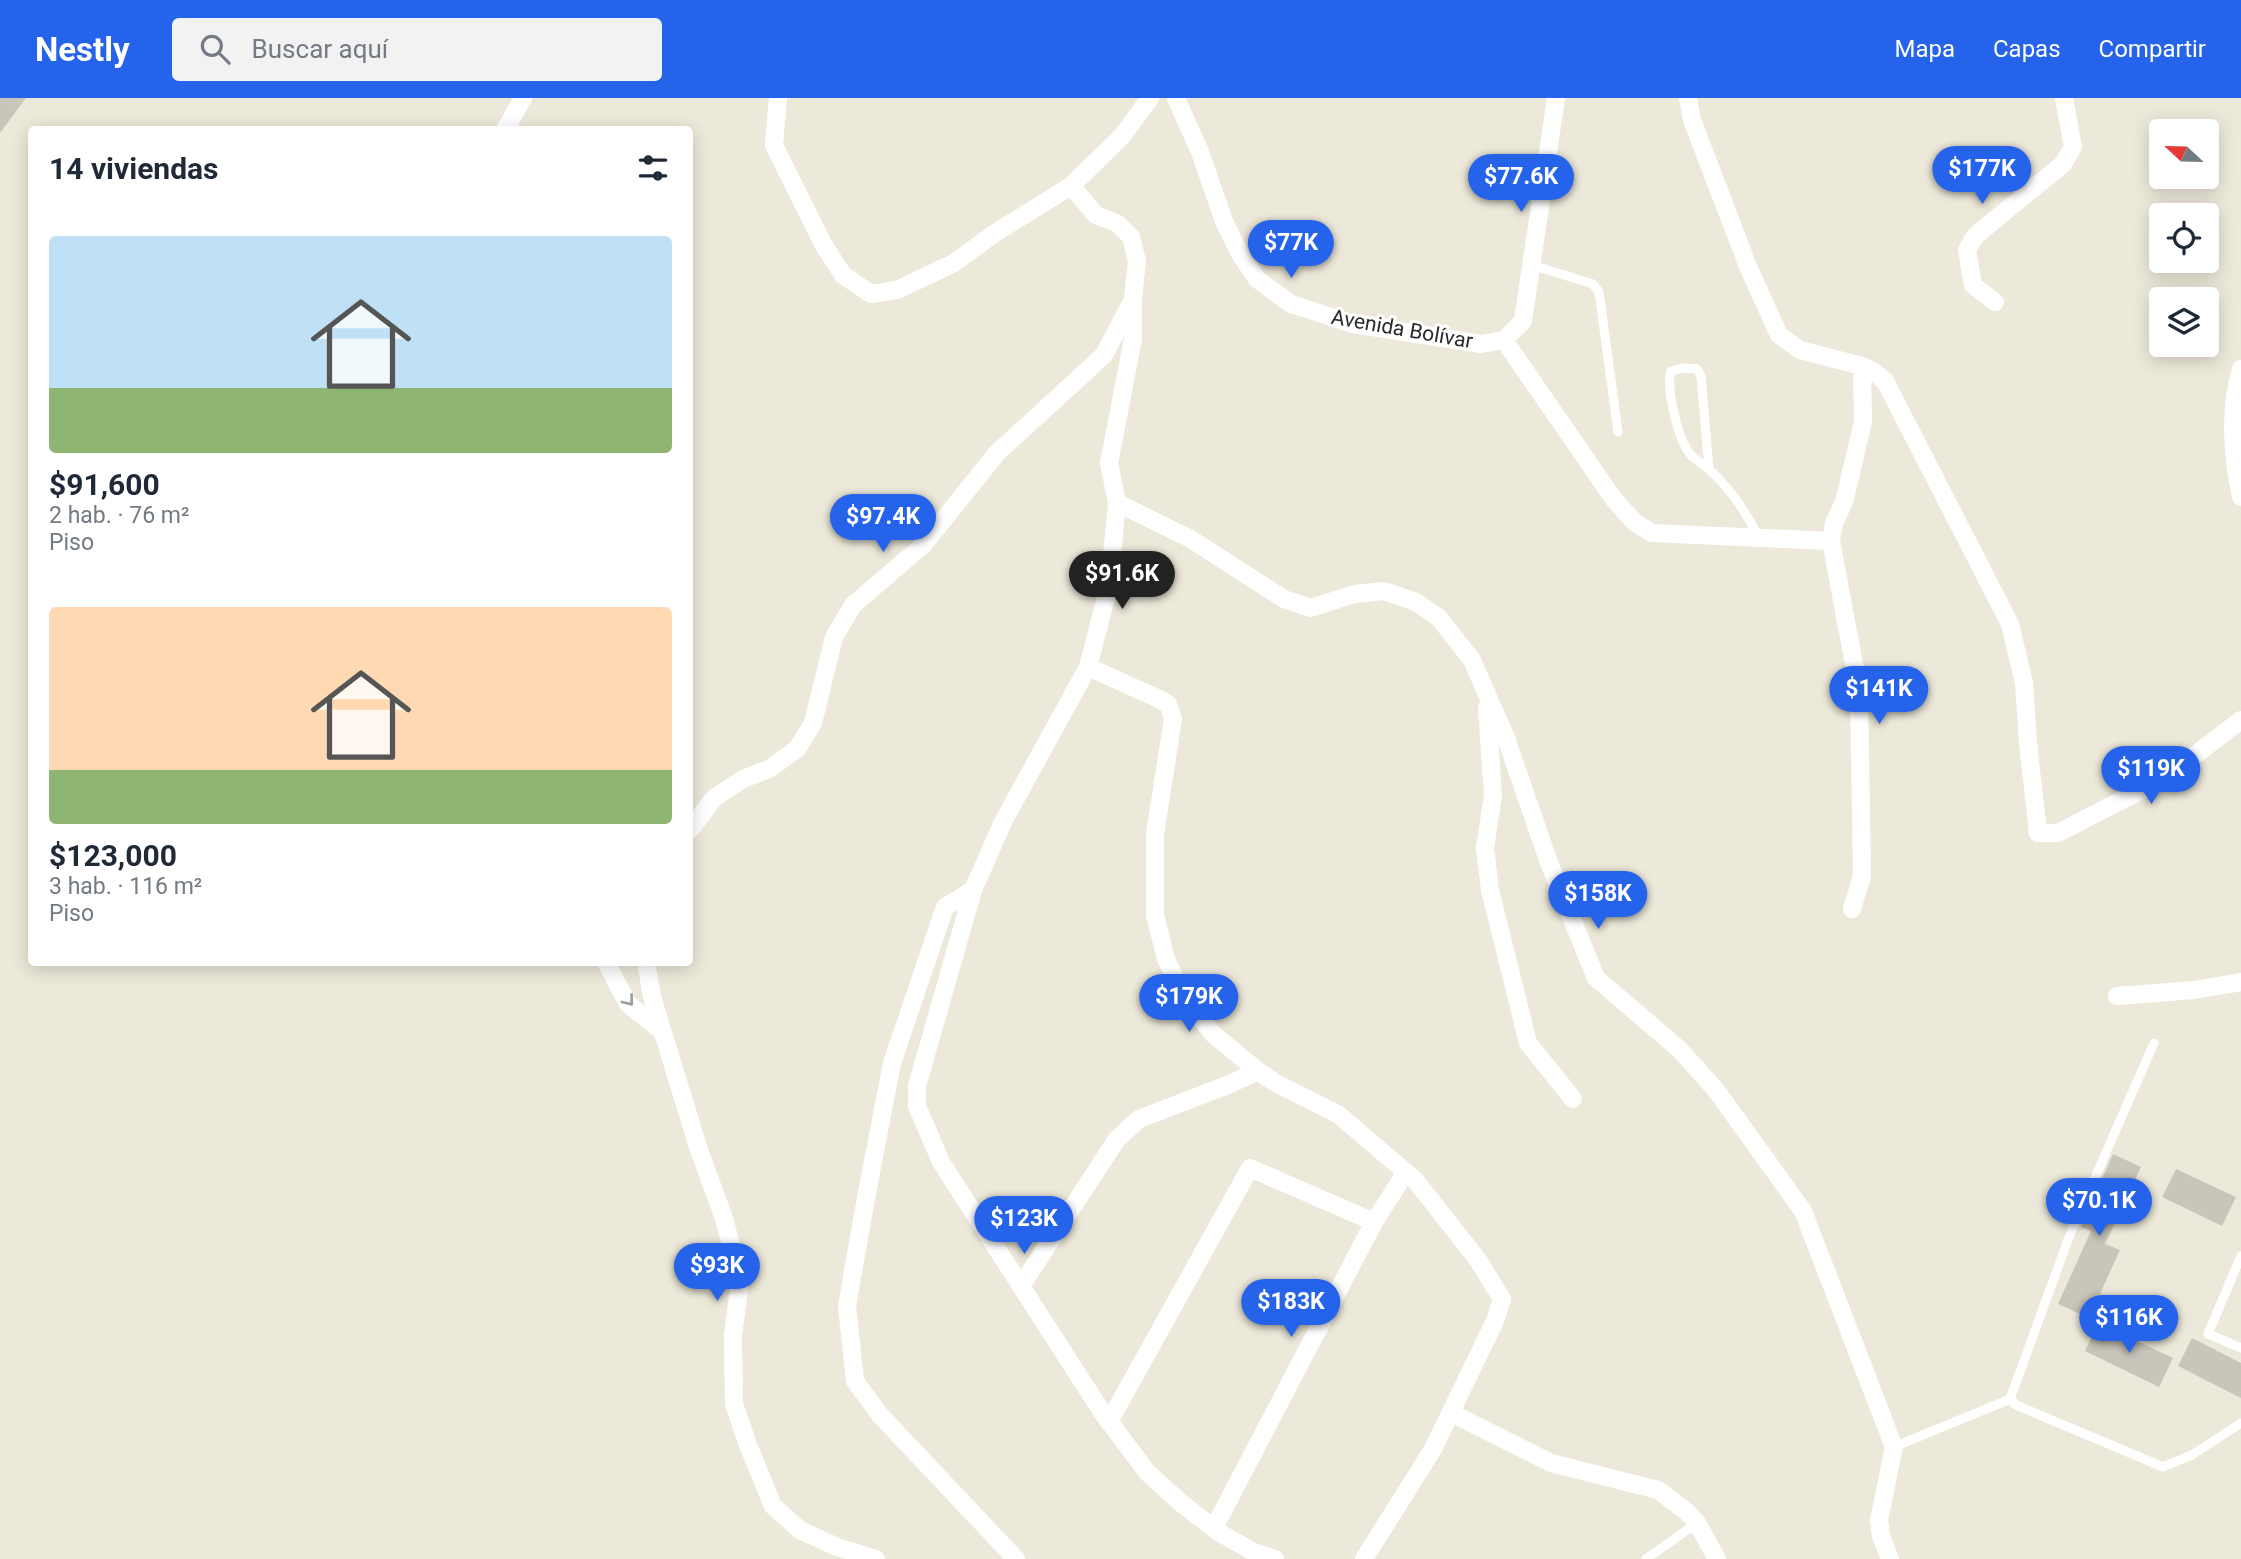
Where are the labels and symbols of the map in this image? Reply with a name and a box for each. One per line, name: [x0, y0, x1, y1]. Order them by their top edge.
north arrow: [2149, 119, 2219, 189]
pin: $177K: [1933, 146, 2031, 206]
pin: $77.6K: [1464, 155, 1578, 214]
pin: $77K: [1250, 220, 1332, 280]
street label: Avenida Bolívar: [1329, 305, 1475, 353]
pin: $97.4K: [826, 494, 940, 554]
pin: $91.6K: [1065, 552, 1179, 611]
pin: $141K: [1830, 666, 1928, 726]
pin: $119K: [2102, 746, 2200, 806]
pin: $158K: [1549, 872, 1647, 931]
pin: $179K: [1140, 974, 1238, 1034]
one-way arrow: [620, 994, 633, 1006]
pin: $70.1K: [2042, 1178, 2156, 1238]
pin: $123K: [975, 1196, 1073, 1256]
pin: $93K: [676, 1244, 758, 1303]
pin: $183K: [1242, 1280, 1340, 1339]
pin: $116K: [2080, 1296, 2178, 1355]

